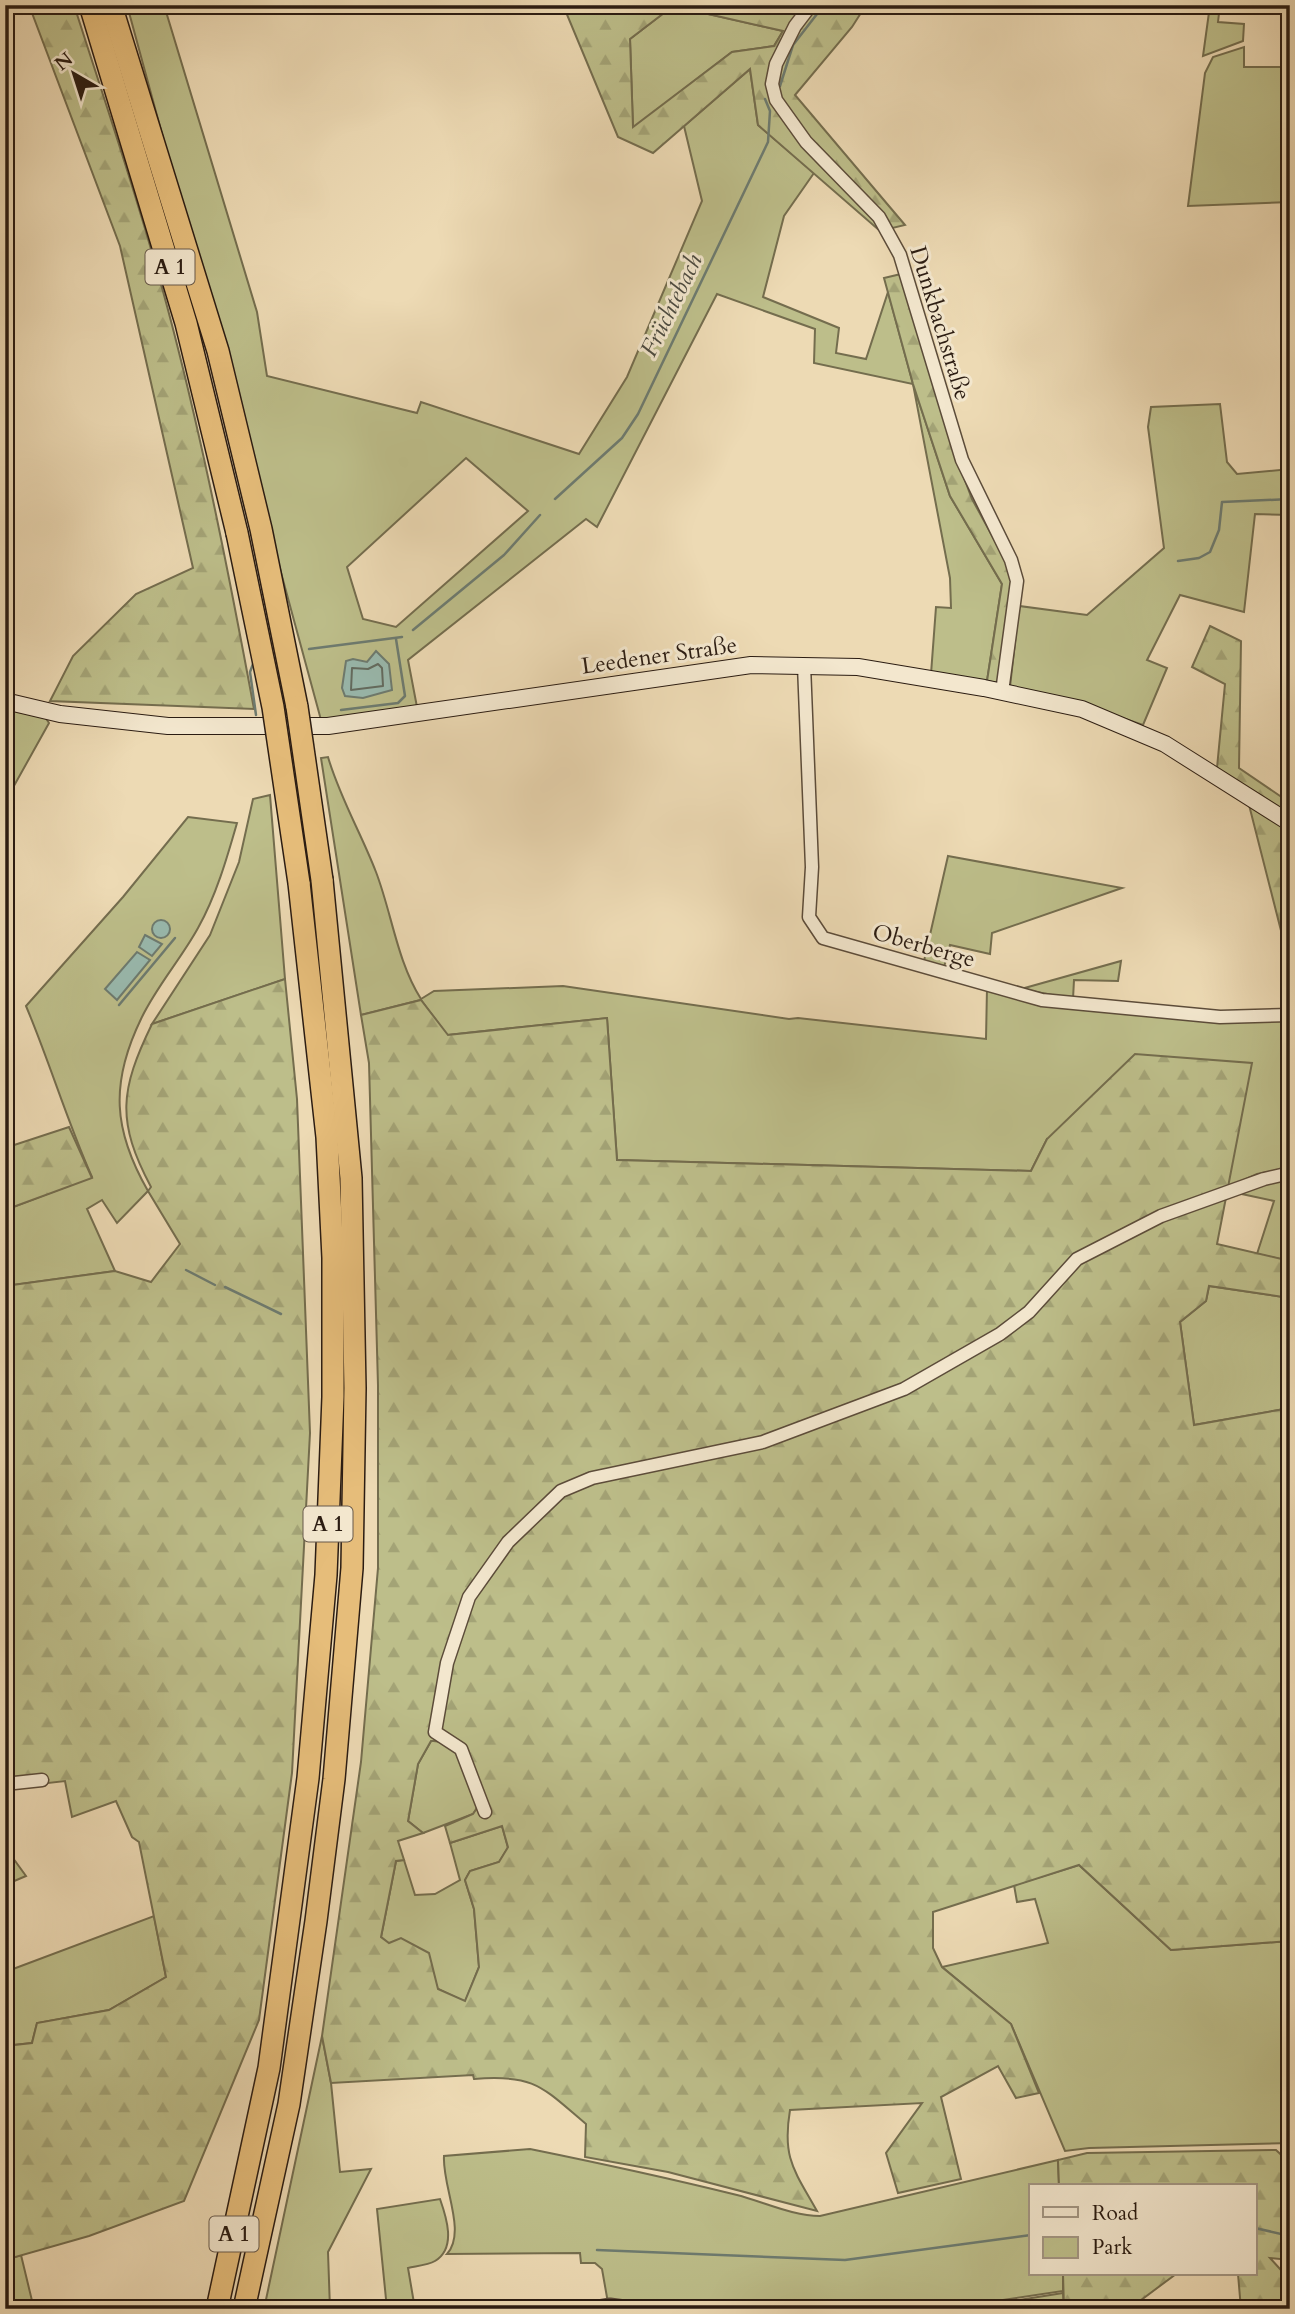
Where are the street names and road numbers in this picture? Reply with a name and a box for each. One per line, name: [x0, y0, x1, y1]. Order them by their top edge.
street label: Dunkbachstraße: [902, 242, 979, 404]
road number: A 1: [146, 250, 194, 284]
street label: Leedener Straße: [579, 629, 739, 682]
street label: Oberberge: [869, 916, 979, 975]
road number: A 1: [304, 1506, 352, 1542]
road number: A 1: [210, 2216, 258, 2252]

